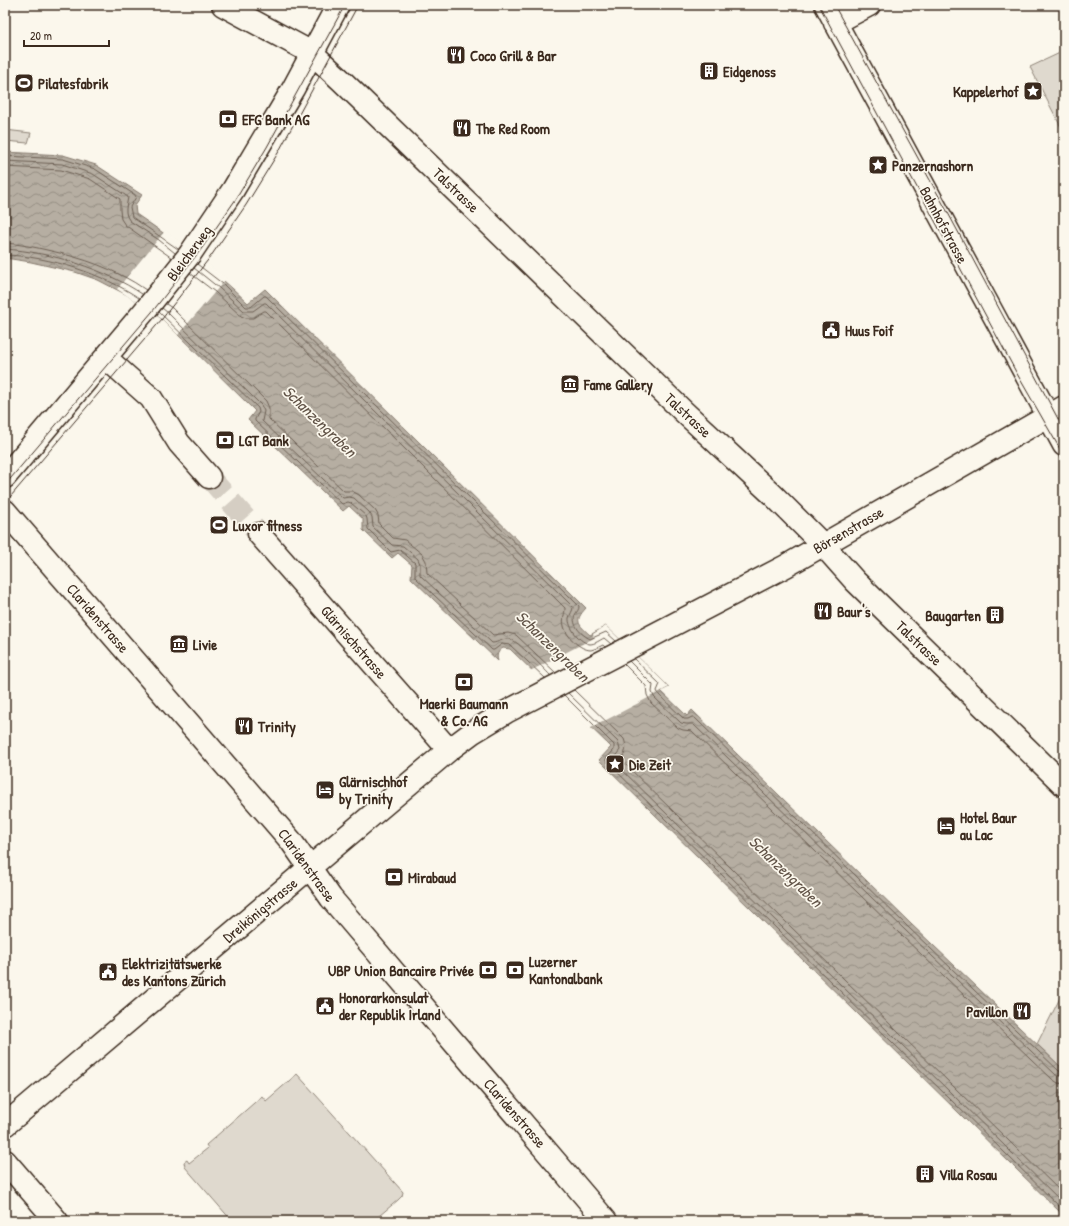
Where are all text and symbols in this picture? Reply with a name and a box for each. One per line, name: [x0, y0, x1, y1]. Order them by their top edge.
scale bar: [24, 22, 109, 48]
text: 20 m: [30, 27, 52, 44]
restaurant icon: Coco Grill & Bar: [445, 44, 467, 66]
place label: Coco Grill & Bar: [470, 45, 557, 66]
building icon: Eidgenoss: [698, 60, 720, 82]
place label: Eidgenoss: [723, 61, 776, 83]
sports icon: Pilatesfabrik: [13, 72, 35, 94]
place label: Pilatesfabrik: [38, 73, 109, 94]
place icon: Kappelerhof: [1022, 80, 1044, 102]
place label: Kappelerhof: [953, 81, 1020, 103]
bank icon: EFG Bank AG: [217, 108, 239, 130]
place label: EFG Bank AG: [242, 109, 310, 130]
restaurant icon: The Red Room: [451, 117, 473, 139]
place label: The Red Room: [475, 118, 550, 139]
place icon: Panzernashorn: [867, 154, 889, 176]
place label: Panzernashorn: [892, 155, 974, 176]
street label: Talstrasse: [428, 163, 484, 217]
street label: Bahnhofstrasse: [915, 183, 973, 267]
street label: Bleicherweg: [162, 221, 217, 285]
public building icon: Huus Foif: [820, 319, 842, 341]
place label: Huus Foif: [845, 320, 894, 341]
museum icon: Fame Gallery: [559, 373, 581, 395]
place label: Fame Gallery: [583, 374, 653, 396]
water label: Schanzengraben: [279, 380, 363, 463]
street label: Talstrasse: [660, 388, 716, 442]
bank icon: LGT Bank: [214, 429, 236, 451]
place label: LGT Bank: [239, 430, 290, 451]
street label: Börsenstrasse: [809, 501, 887, 559]
sports icon: Luxor fitness: [208, 514, 230, 536]
place label: Luxor fitness: [233, 515, 302, 536]
street label: Claridenstrasse: [62, 579, 134, 657]
restaurant icon: Baur's: [812, 600, 834, 622]
street label: Glärnischstrasse: [316, 601, 392, 683]
place label: Baur's: [837, 601, 871, 622]
building icon: Baugarten: [984, 604, 1006, 626]
water label: Schanzengraben: [512, 605, 596, 688]
place label: Baugarten: [925, 605, 981, 627]
street label: Talstrasse: [891, 616, 947, 670]
museum icon: Livie: [168, 633, 190, 655]
place label: Livie: [193, 634, 217, 655]
bank icon: Maerki Baumann & Co. AG: [453, 671, 475, 693]
place label: Maerki Baumann & Co. AG: [420, 693, 509, 731]
restaurant icon: Trinity: [233, 715, 255, 737]
place label: Trinity: [257, 716, 296, 738]
place icon: Die Zeit: [604, 753, 626, 775]
place label: Die Zeit: [629, 754, 672, 775]
place label: Glärnischhof by Trinity: [339, 771, 408, 810]
hotel icon: Glärnischhof by Trinity: [314, 779, 336, 801]
place label: Hotel Baur au Lac: [960, 807, 1017, 845]
hotel icon: Hotel Baur au Lac: [935, 815, 957, 837]
street label: Claridenstrasse: [273, 824, 341, 906]
water label: Schanzengraben: [745, 830, 829, 913]
bank icon: Mirabaud: [383, 866, 405, 888]
place label: Mirabaud: [408, 867, 456, 888]
street label: Dreikönigstrasse: [218, 873, 302, 947]
place label: Luzerner Kantonalbank: [529, 951, 603, 989]
place label: Elektrizitätswerke des Kantons Zürich: [122, 953, 226, 991]
bank icon: UBP Union Bancaire Privée: [477, 959, 499, 981]
bank icon: Luzerner Kantonalbank: [504, 959, 526, 981]
place label: UBP Union Bancaire Privée: [328, 960, 474, 981]
public building icon: Elektrizitätswerke des Kantons Zürich: [97, 961, 119, 983]
place label: Honorarkonsulat der Republik Irland: [339, 987, 440, 1026]
public building icon: Honorarkonsulat der Republik Irland: [314, 995, 336, 1017]
restaurant icon: Pavillon: [1011, 1000, 1033, 1022]
place label: Pavillon: [966, 1001, 1008, 1022]
street label: Claridenstrasse: [479, 1074, 551, 1152]
building icon: Villa Rosau: [914, 1163, 936, 1185]
place label: Villa Rosau: [939, 1164, 998, 1185]

